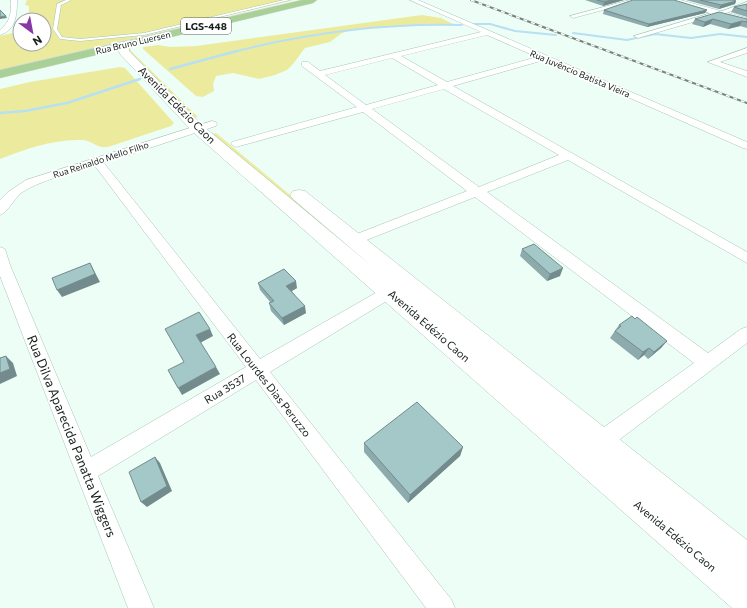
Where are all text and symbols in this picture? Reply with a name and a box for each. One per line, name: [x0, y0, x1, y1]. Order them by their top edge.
north arrow: [12, 12, 52, 52]
road number: LGS-448: [181, 18, 231, 34]
street label: Rua Bruno Luersen: [94, 29, 171, 56]
text: N: [31, 33, 45, 49]
street label: Rua Juvêncio Batista Vieira: [528, 47, 632, 100]
street label: Avenida Edézio Caon: [136, 63, 219, 146]
street label: Rua Reinaldo Mello Filho: [52, 139, 150, 180]
street label: Avenida Edézio Caon: [386, 287, 473, 365]
street label: Rua Lourdes Dias Peruzzo: [225, 330, 314, 440]
street label: Rua Dilva Aparecida Panatta Wiggers: [24, 333, 120, 539]
street label: Rua 3537: [202, 371, 248, 406]
street label: Avenida Edézio Caon: [631, 497, 719, 574]

